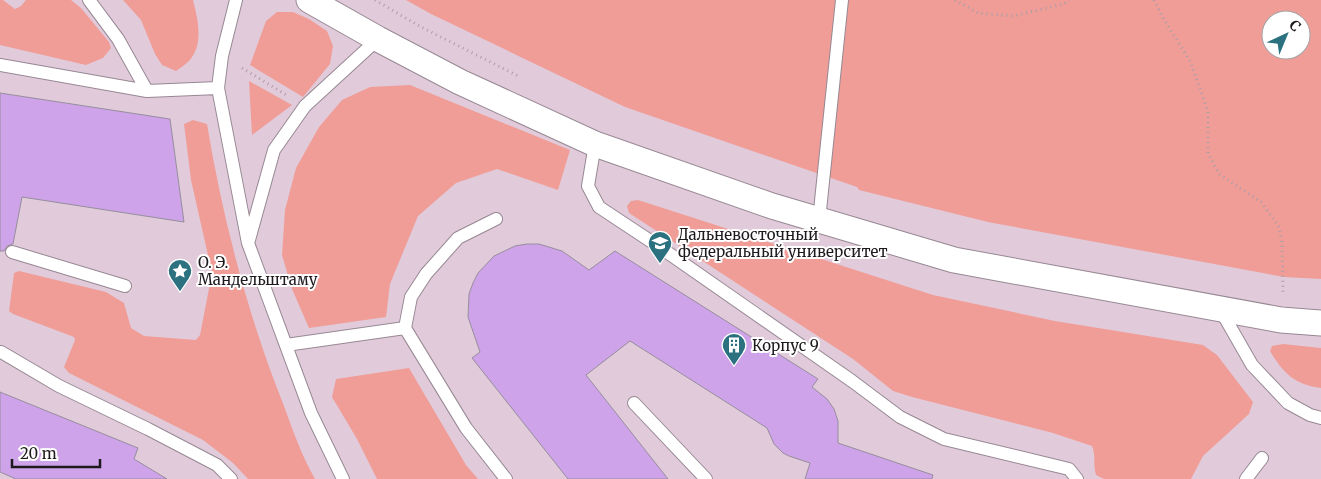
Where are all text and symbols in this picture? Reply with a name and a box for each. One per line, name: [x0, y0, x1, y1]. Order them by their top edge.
north arrow: [1261, 10, 1311, 60]
text: С: [1285, 16, 1305, 35]
place label: Дальневосточный федеральный университет: [678, 225, 888, 261]
school or university icon: Дальневосточный федеральный университет: [647, 230, 673, 264]
place label: О. Э. Мандельштаму: [198, 253, 318, 289]
place icon: О. Э. Мандельштаму: [167, 258, 193, 292]
building icon: Корпус 9: [721, 332, 747, 366]
place label: Корпус 9: [752, 336, 819, 355]
scale bar: [12, 436, 100, 468]
text: 20 m: [20, 444, 57, 463]

